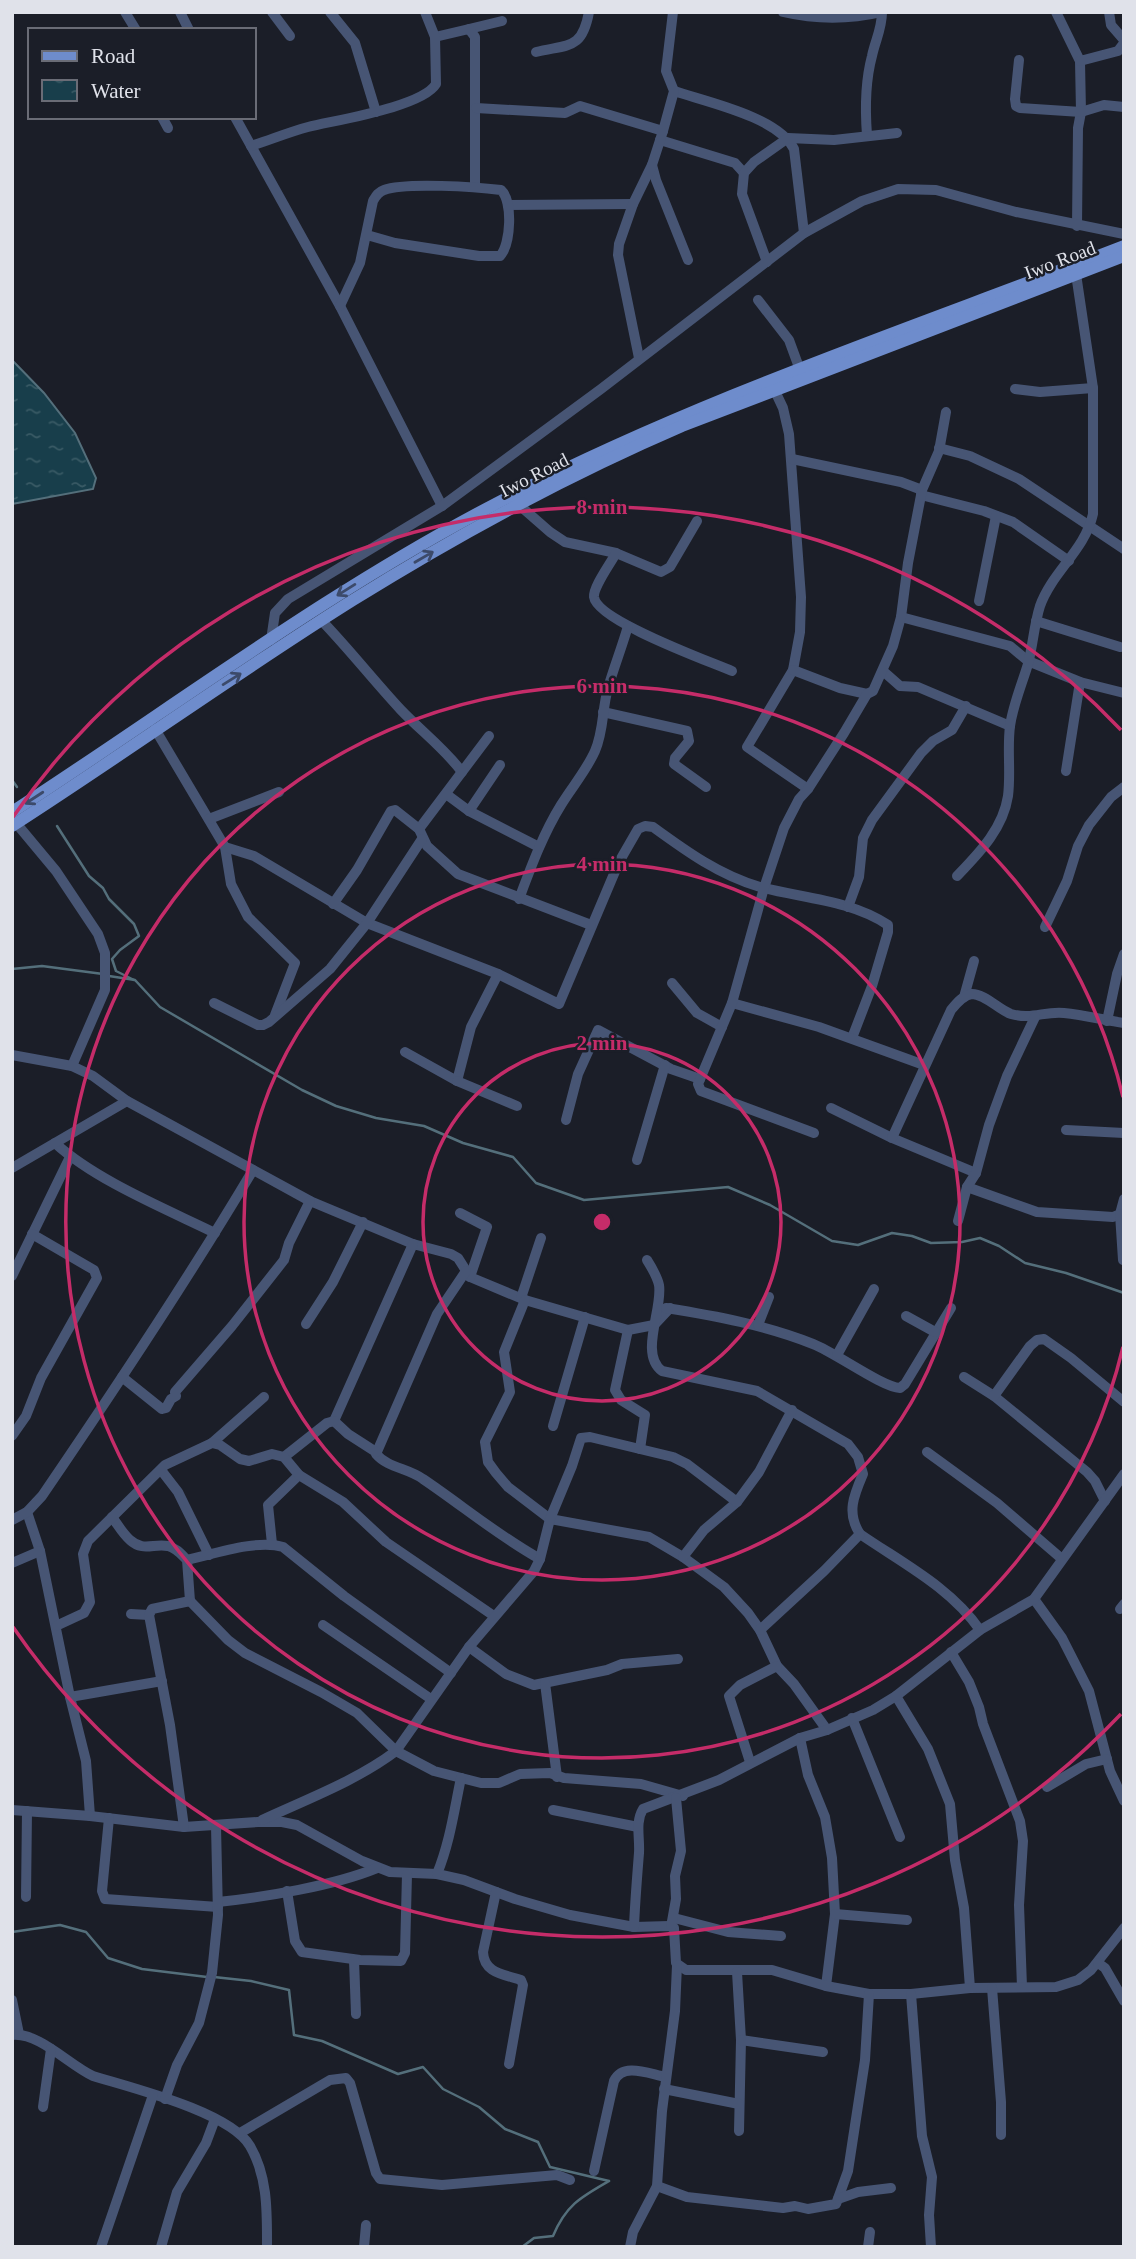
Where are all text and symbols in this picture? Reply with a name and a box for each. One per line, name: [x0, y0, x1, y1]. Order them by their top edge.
legend: [28, 28, 256, 119]
text: Road: [91, 44, 136, 68]
text: Water: [91, 79, 141, 103]
street label: Iwo Road: [1022, 237, 1099, 283]
street label: Iwo Road: [496, 449, 572, 501]
text: 8 min: [577, 495, 628, 519]
one-way arrow: [414, 550, 434, 564]
one-way arrow: [337, 583, 356, 598]
one-way arrow: [222, 672, 241, 686]
text: 6 min: [577, 674, 628, 698]
one-way arrow: [25, 791, 44, 805]
text: 4 min: [577, 852, 628, 876]
text: 2 min: [577, 1031, 628, 1055]
centre of rings: [590, 1210, 614, 1234]

